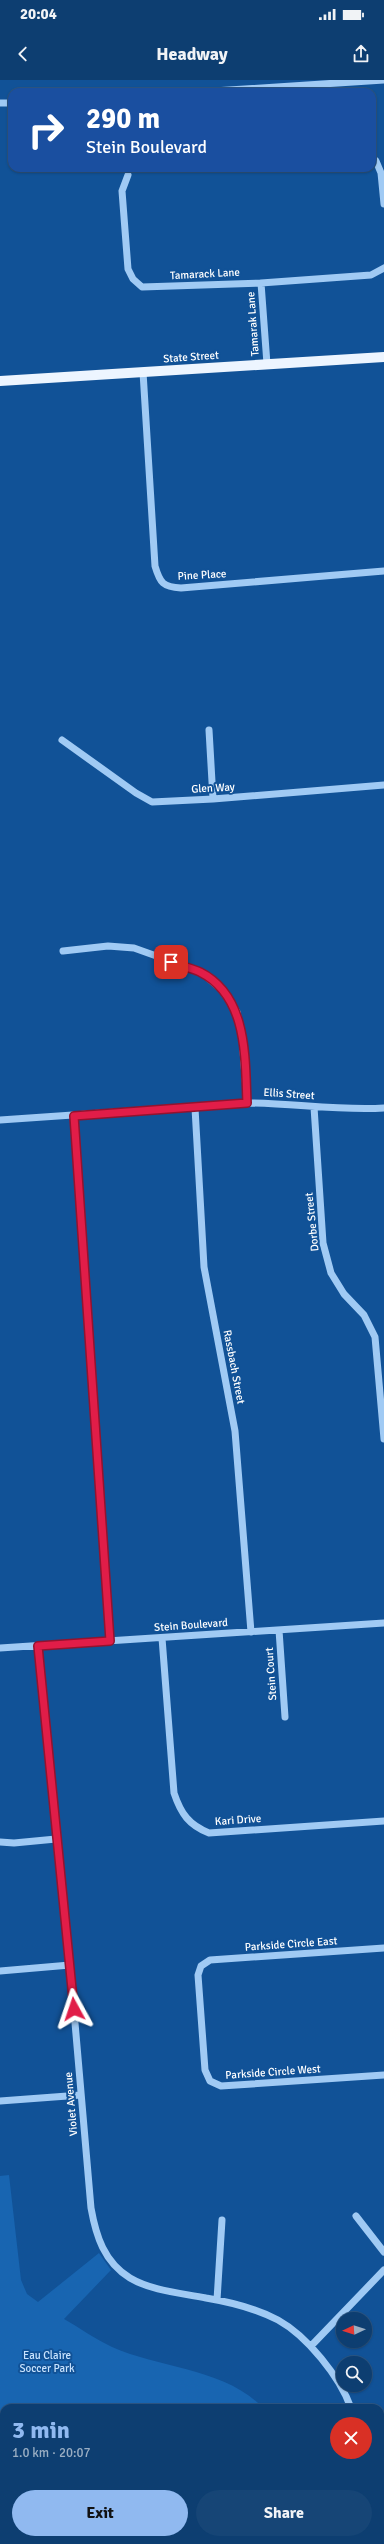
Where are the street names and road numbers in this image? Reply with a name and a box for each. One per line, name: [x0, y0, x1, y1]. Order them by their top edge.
street label: Tamarack Lane: [170, 266, 240, 282]
street label: Tamarak Lane: [244, 291, 262, 357]
street label: State Street: [163, 349, 219, 365]
street label: Pine Place: [177, 567, 227, 583]
street label: Glen Way: [191, 780, 236, 796]
street label: Ellis Street: [263, 1086, 315, 1102]
street label: Dorbe Street: [302, 1192, 322, 1252]
street label: Rassbach Street: [220, 1329, 248, 1405]
street label: Stein Boulevard: [154, 1616, 229, 1634]
street label: Stein Court: [263, 1647, 279, 1701]
street label: Kari Drive: [214, 1812, 262, 1828]
street label: Parkside Circle East: [244, 1934, 338, 1954]
street label: Parkside Circle West: [225, 2062, 321, 2082]
street label: Violet Avenue: [62, 2071, 80, 2137]

